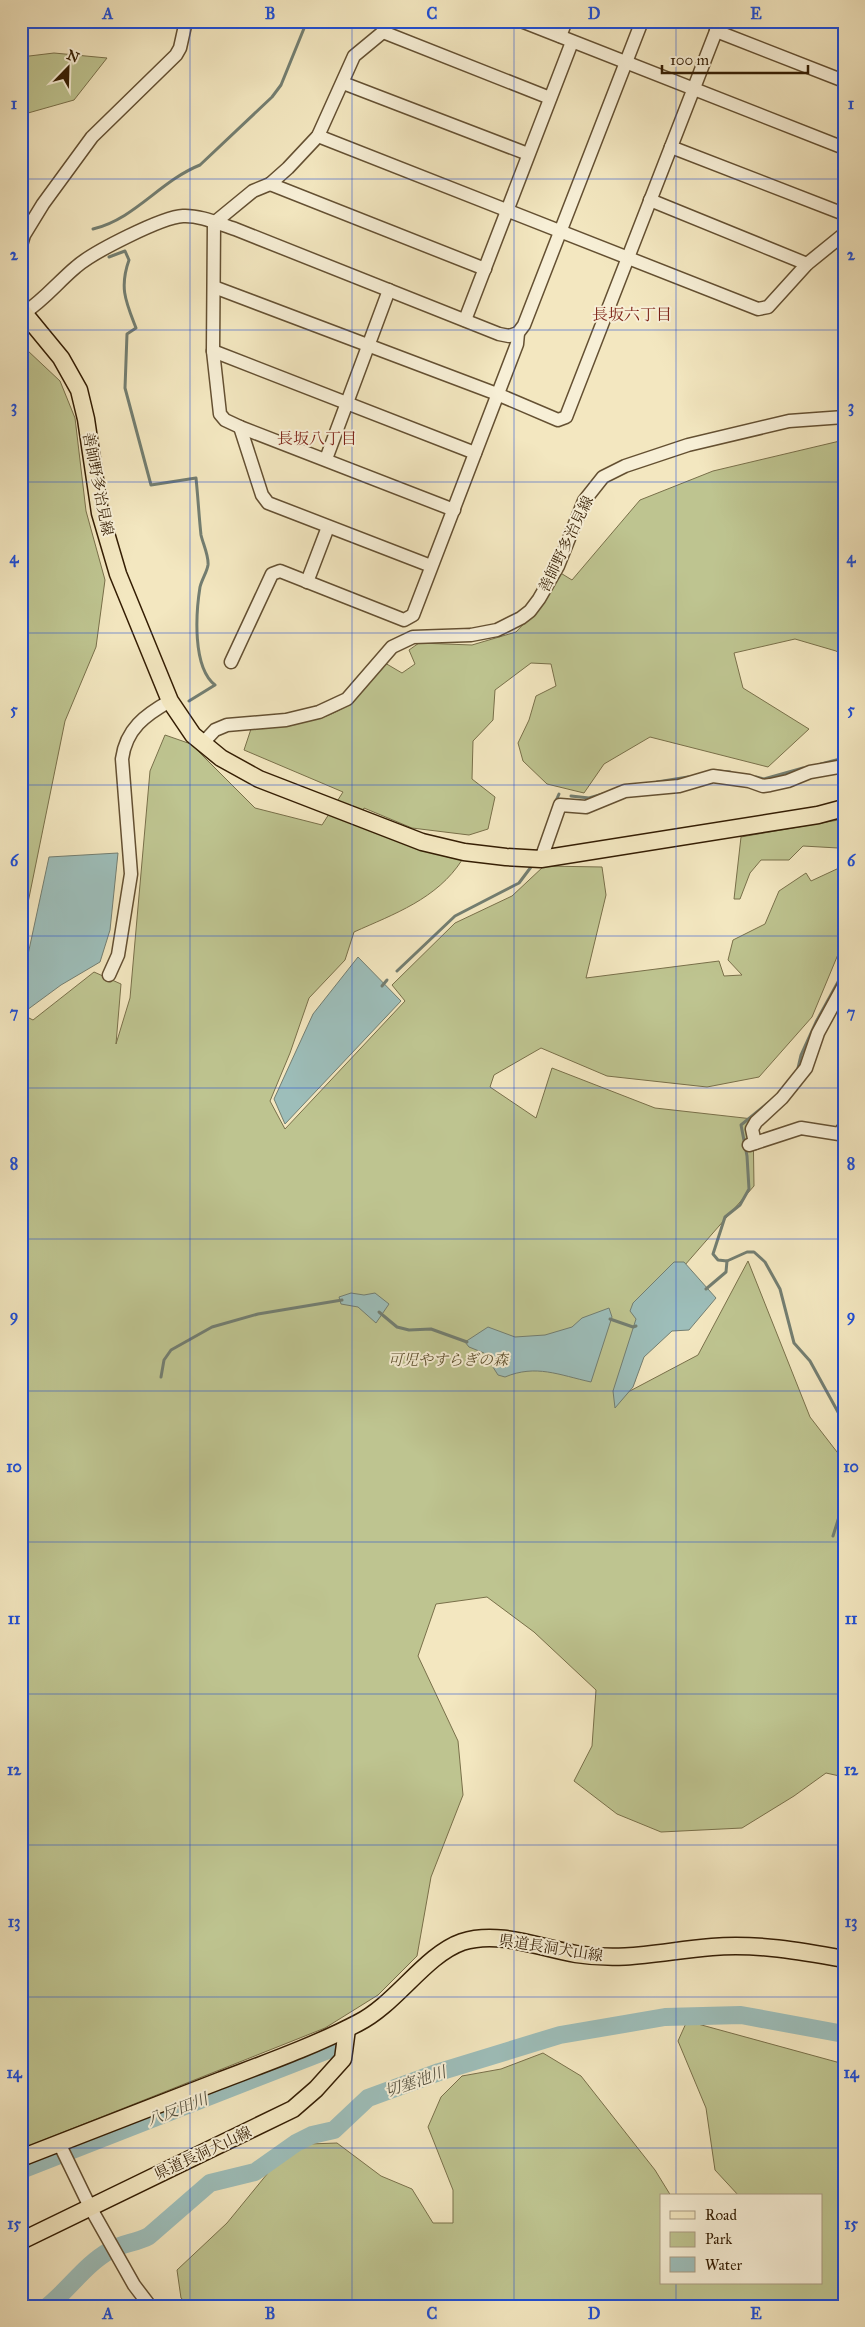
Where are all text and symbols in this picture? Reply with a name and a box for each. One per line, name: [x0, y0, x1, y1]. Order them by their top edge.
text: A: [102, 4, 114, 23]
text: B: [265, 4, 275, 23]
text: C: [427, 4, 438, 23]
text: D: [588, 4, 601, 23]
text: E: [750, 4, 762, 23]
north arrow: [42, 42, 92, 92]
scale bar: [662, 42, 809, 74]
text: N: [64, 46, 82, 67]
text: 100 m: [670, 51, 710, 69]
text: 1: [11, 94, 18, 113]
text: 1: [848, 94, 855, 113]
text: 2: [10, 245, 19, 264]
text: 2: [847, 245, 856, 264]
district label: 長坂六丁目: [592, 305, 672, 324]
text: 3: [11, 397, 17, 417]
text: 3: [848, 397, 854, 417]
district label: 長坂八丁目: [277, 429, 357, 448]
street label: 善師野多治見線: [79, 431, 117, 537]
street label: 善師野多治見線: [535, 493, 597, 595]
text: 4: [10, 548, 20, 568]
text: 4: [847, 548, 857, 568]
text: 5: [10, 700, 18, 719]
text: 5: [847, 700, 855, 719]
text: 6: [10, 851, 19, 870]
text: 6: [847, 851, 856, 870]
text: 7: [10, 1003, 19, 1022]
text: 7: [847, 1003, 856, 1022]
text: 8: [10, 1154, 18, 1173]
text: 8: [847, 1154, 855, 1173]
text: 9: [10, 1306, 18, 1326]
text: 9: [847, 1306, 855, 1326]
park label: 可児やすらぎの森: [388, 1351, 510, 1369]
text: 10: [6, 1457, 22, 1476]
text: 10: [843, 1457, 859, 1476]
text: 11: [8, 1609, 21, 1628]
text: 11: [845, 1609, 858, 1628]
text: 12: [7, 1760, 22, 1779]
text: 12: [844, 1760, 859, 1779]
text: 13: [8, 1912, 20, 1932]
text: 13: [845, 1912, 857, 1932]
street label: 県道長洞犬山線: [498, 1931, 604, 1965]
water label: 切塞池川: [382, 2061, 450, 2101]
text: 14: [6, 2063, 23, 2083]
text: 14: [843, 2063, 860, 2083]
water label: 八反田川: [144, 2088, 212, 2130]
street label: 県道長洞犬山線: [152, 2123, 254, 2183]
legend: [660, 2194, 822, 2284]
text: Road: [705, 2206, 737, 2224]
text: 15: [7, 2214, 21, 2233]
text: 15: [844, 2214, 858, 2233]
text: Park: [705, 2230, 732, 2248]
text: Water: [705, 2256, 742, 2274]
text: A: [102, 2304, 114, 2323]
text: B: [265, 2304, 275, 2323]
text: C: [427, 2304, 438, 2323]
text: D: [588, 2304, 601, 2323]
text: E: [750, 2304, 762, 2323]

